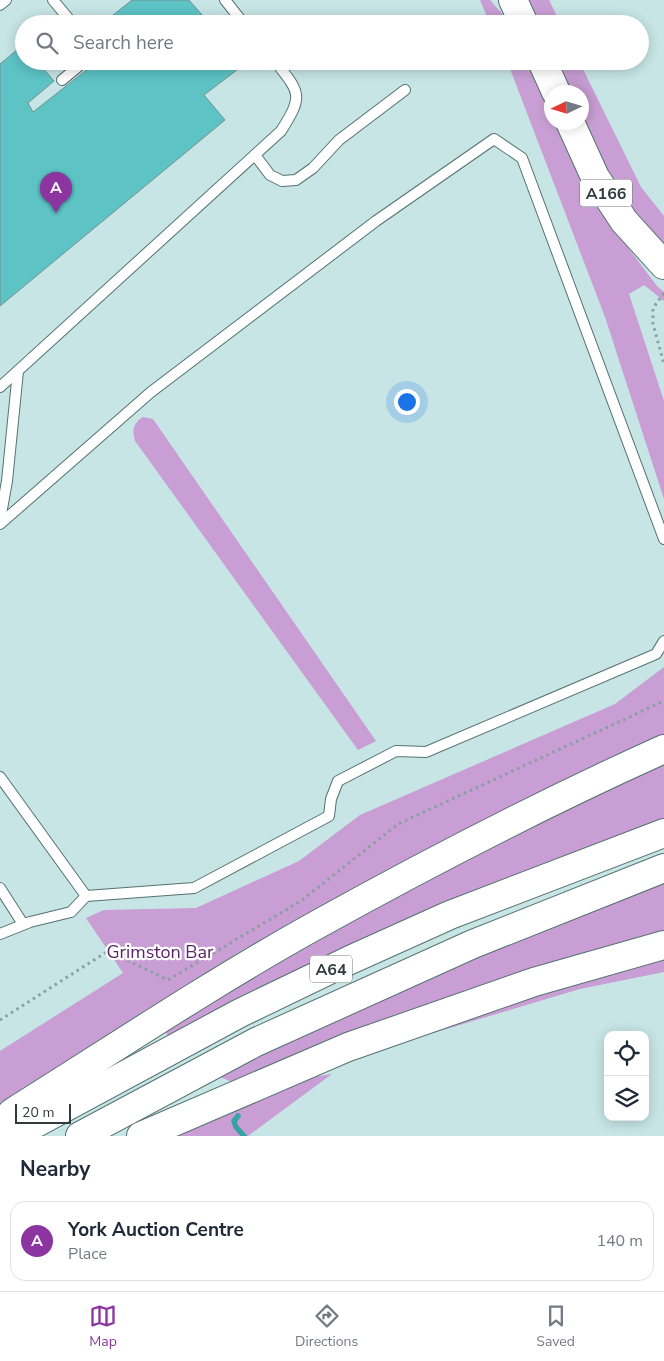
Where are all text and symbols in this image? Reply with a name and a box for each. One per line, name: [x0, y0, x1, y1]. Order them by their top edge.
search box: [15, 15, 649, 70]
icon: search: [33, 29, 61, 57]
text: Search here: [73, 30, 174, 56]
north arrow: [544, 85, 589, 130]
pin: A: [40, 172, 72, 213]
road number: A166: [580, 180, 632, 207]
your location: [394, 389, 420, 415]
park label: Grimston Bar: [107, 940, 214, 964]
road number: A64: [310, 956, 352, 982]
map controls: [604, 1031, 649, 1121]
button: locate: [604, 1031, 649, 1076]
button: layers: [604, 1076, 649, 1121]
scale bar: [15, 1101, 71, 1124]
text: 20 m: [22, 1103, 54, 1122]
text: Nearby: [20, 1155, 90, 1183]
text: York Auction Centre: [68, 1217, 244, 1243]
text: A: [31, 1230, 43, 1252]
text: 140 m: [596, 1230, 643, 1252]
text: Place: [68, 1243, 107, 1265]
tab: Map: [89, 1302, 117, 1351]
tab: Directions: [295, 1302, 358, 1351]
tab: Saved: [536, 1302, 575, 1351]

